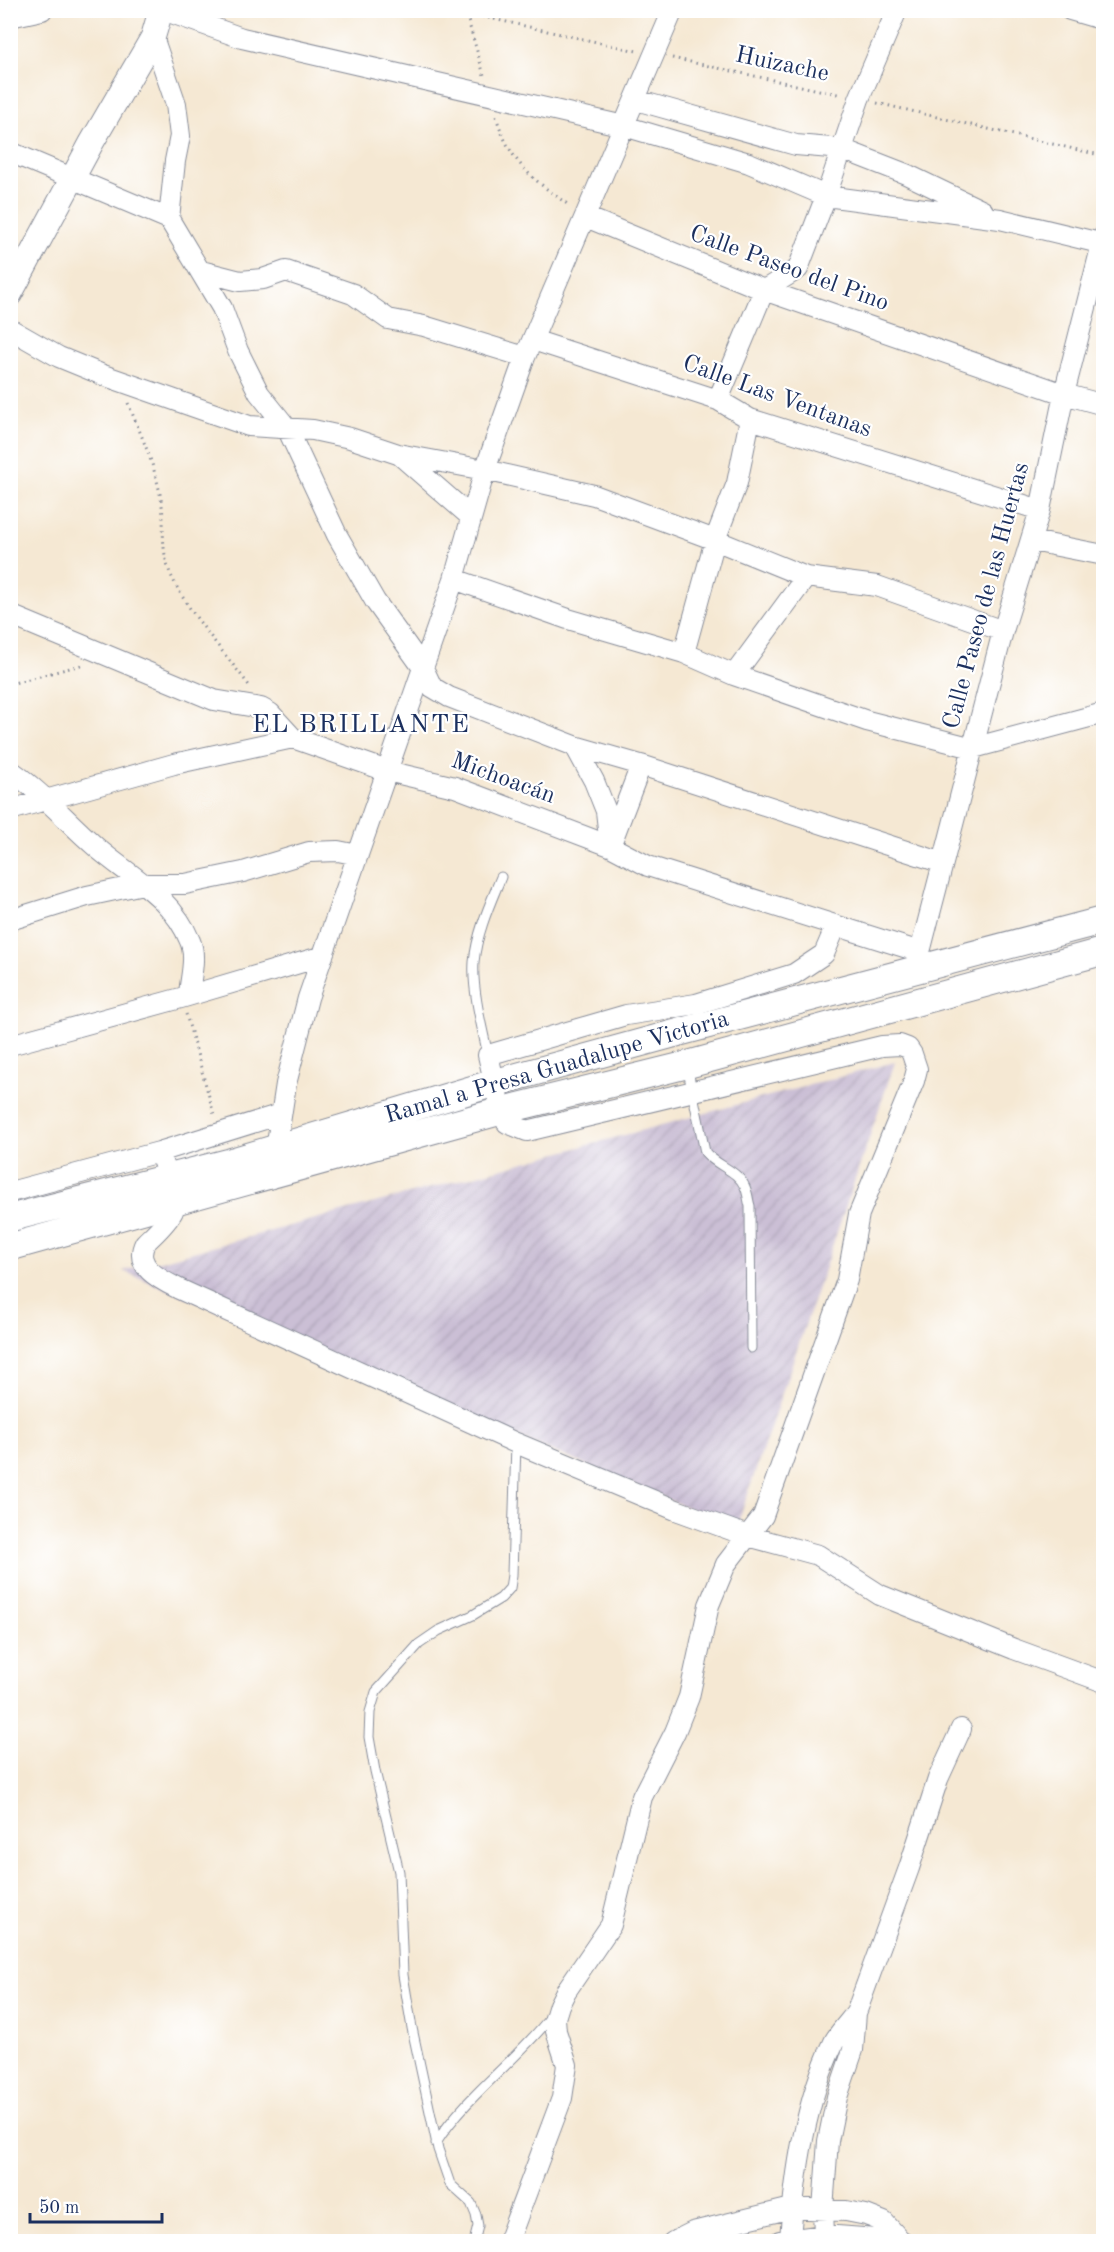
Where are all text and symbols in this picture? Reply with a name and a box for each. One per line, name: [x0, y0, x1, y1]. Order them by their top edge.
street label: Huizache: [733, 43, 831, 87]
street label: Calle Paseo del Pino: [686, 222, 892, 316]
street label: Calle Las Ventanas: [679, 352, 875, 442]
street label: Calle Paseo de las Huertas: [940, 460, 1034, 732]
district label: EL BRILLANTE: [252, 712, 470, 738]
street label: Michoacán: [448, 749, 558, 809]
street label: Ramal a Presa Guadalupe Victoria: [382, 1007, 732, 1129]
scale bar: [30, 2186, 162, 2224]
text: 50 m: [39, 2199, 79, 2217]

